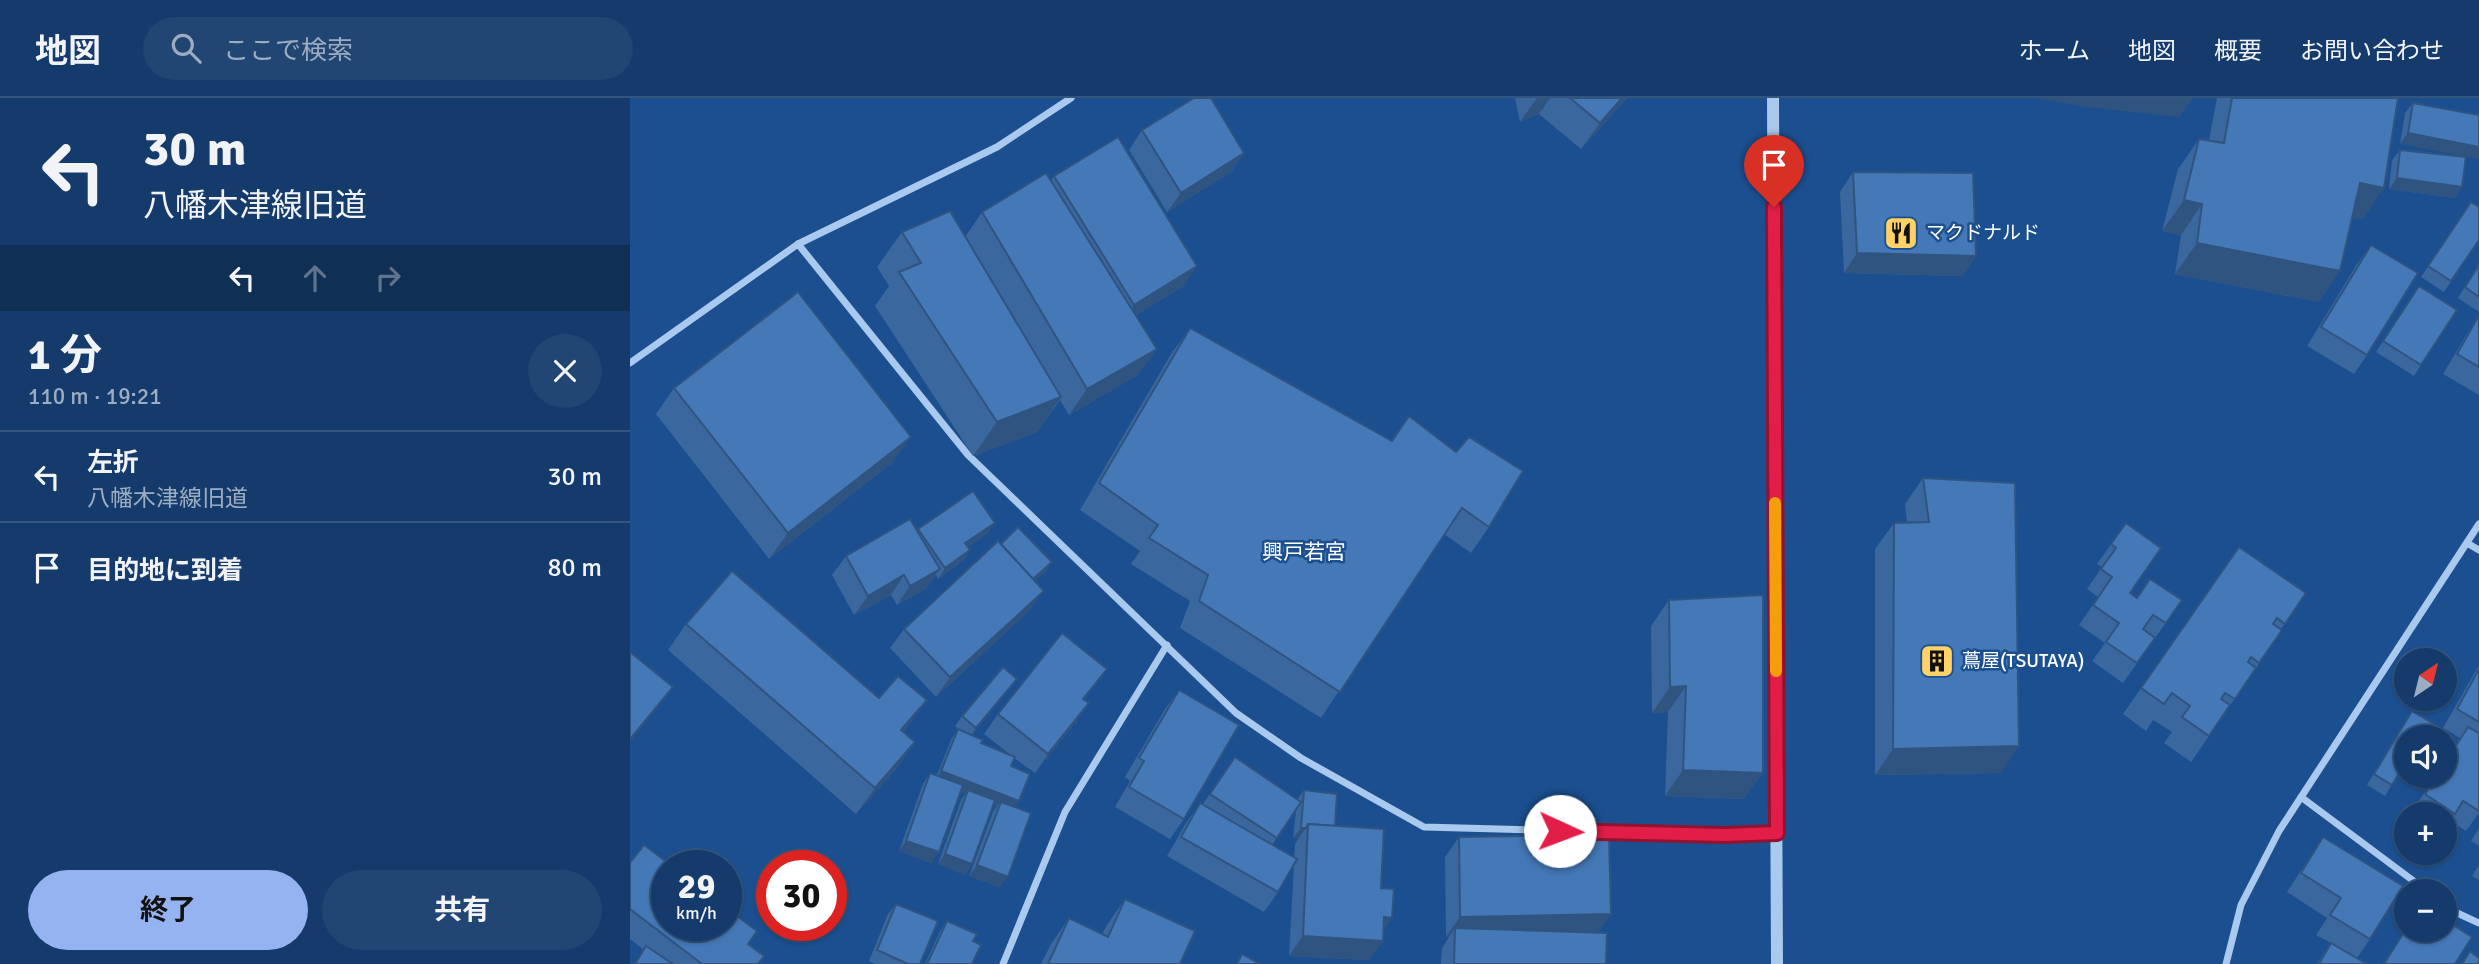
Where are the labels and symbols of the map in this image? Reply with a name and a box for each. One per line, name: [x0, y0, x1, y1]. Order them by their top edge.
pin: [1744, 135, 1804, 207]
restaurant icon: マクドナルド: [1882, 214, 1920, 252]
place label: マクドナルド: [1926, 221, 2040, 245]
district label: 興戸若宮: [1262, 539, 1346, 565]
building icon: 蔦屋(TSUTAYA): [1918, 642, 1956, 680]
north arrow: [2394, 648, 2457, 710]
place label: 蔦屋(TSUTAYA): [1962, 649, 2084, 673]
position arrow: [1523, 794, 1597, 868]
speed limit sign: 30: [756, 850, 847, 941]

